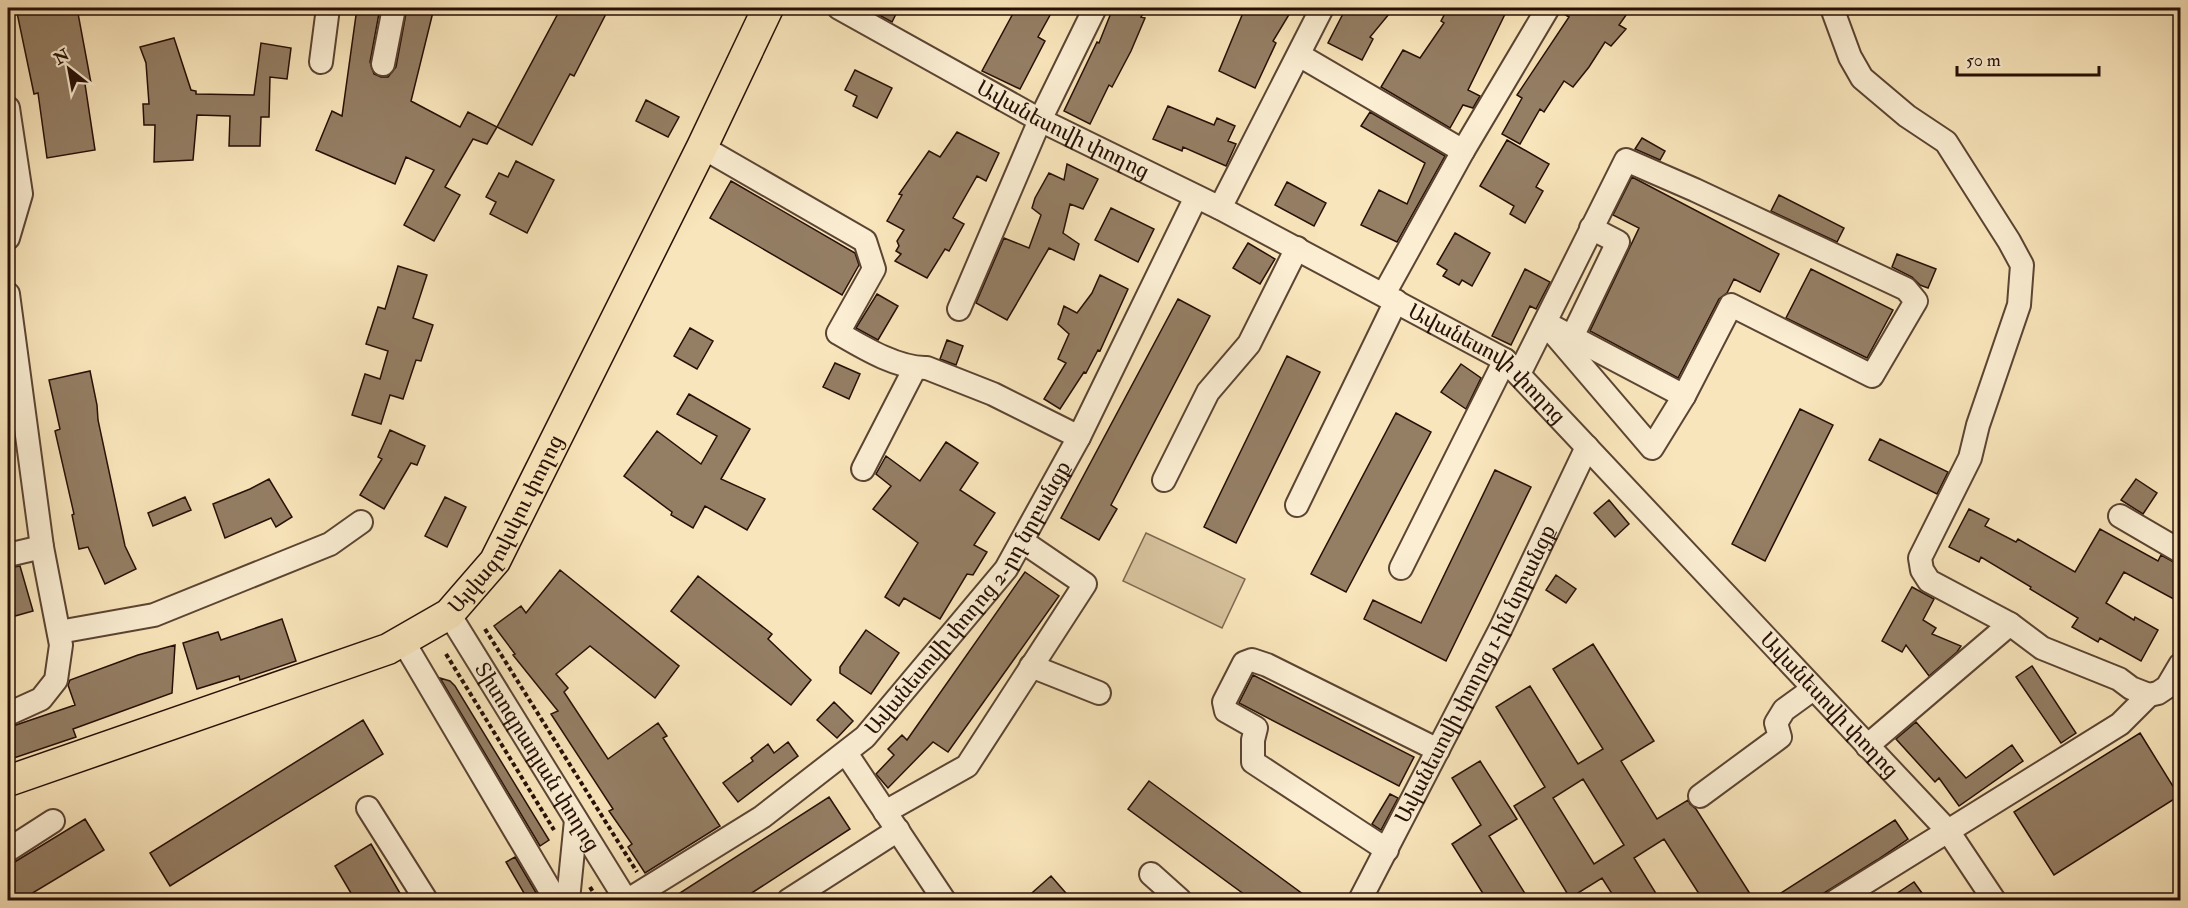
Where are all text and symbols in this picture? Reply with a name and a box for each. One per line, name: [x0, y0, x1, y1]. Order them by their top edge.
north arrow: [39, 39, 99, 99]
scale bar: [1957, 39, 2100, 77]
text: N: [50, 44, 74, 70]
text: 50 m: [1966, 49, 2001, 72]
street label: Ավանեսովի փողոց: [972, 74, 1154, 185]
street label: Ավանեսովի փողոց: [1403, 297, 1572, 430]
street label: Այվազովսկու փողոց: [442, 430, 569, 619]
street label: Ավանեսովի փողոց 2-րդ նրբանցք: [859, 456, 1077, 740]
street label: Ավանեսովի փողոց 1-ին նրբանցք: [1389, 520, 1562, 827]
street label: Ավանեսովի փողոց: [1754, 626, 1905, 784]
street label: Տիտոգրադյան փողոց: [469, 657, 606, 856]

